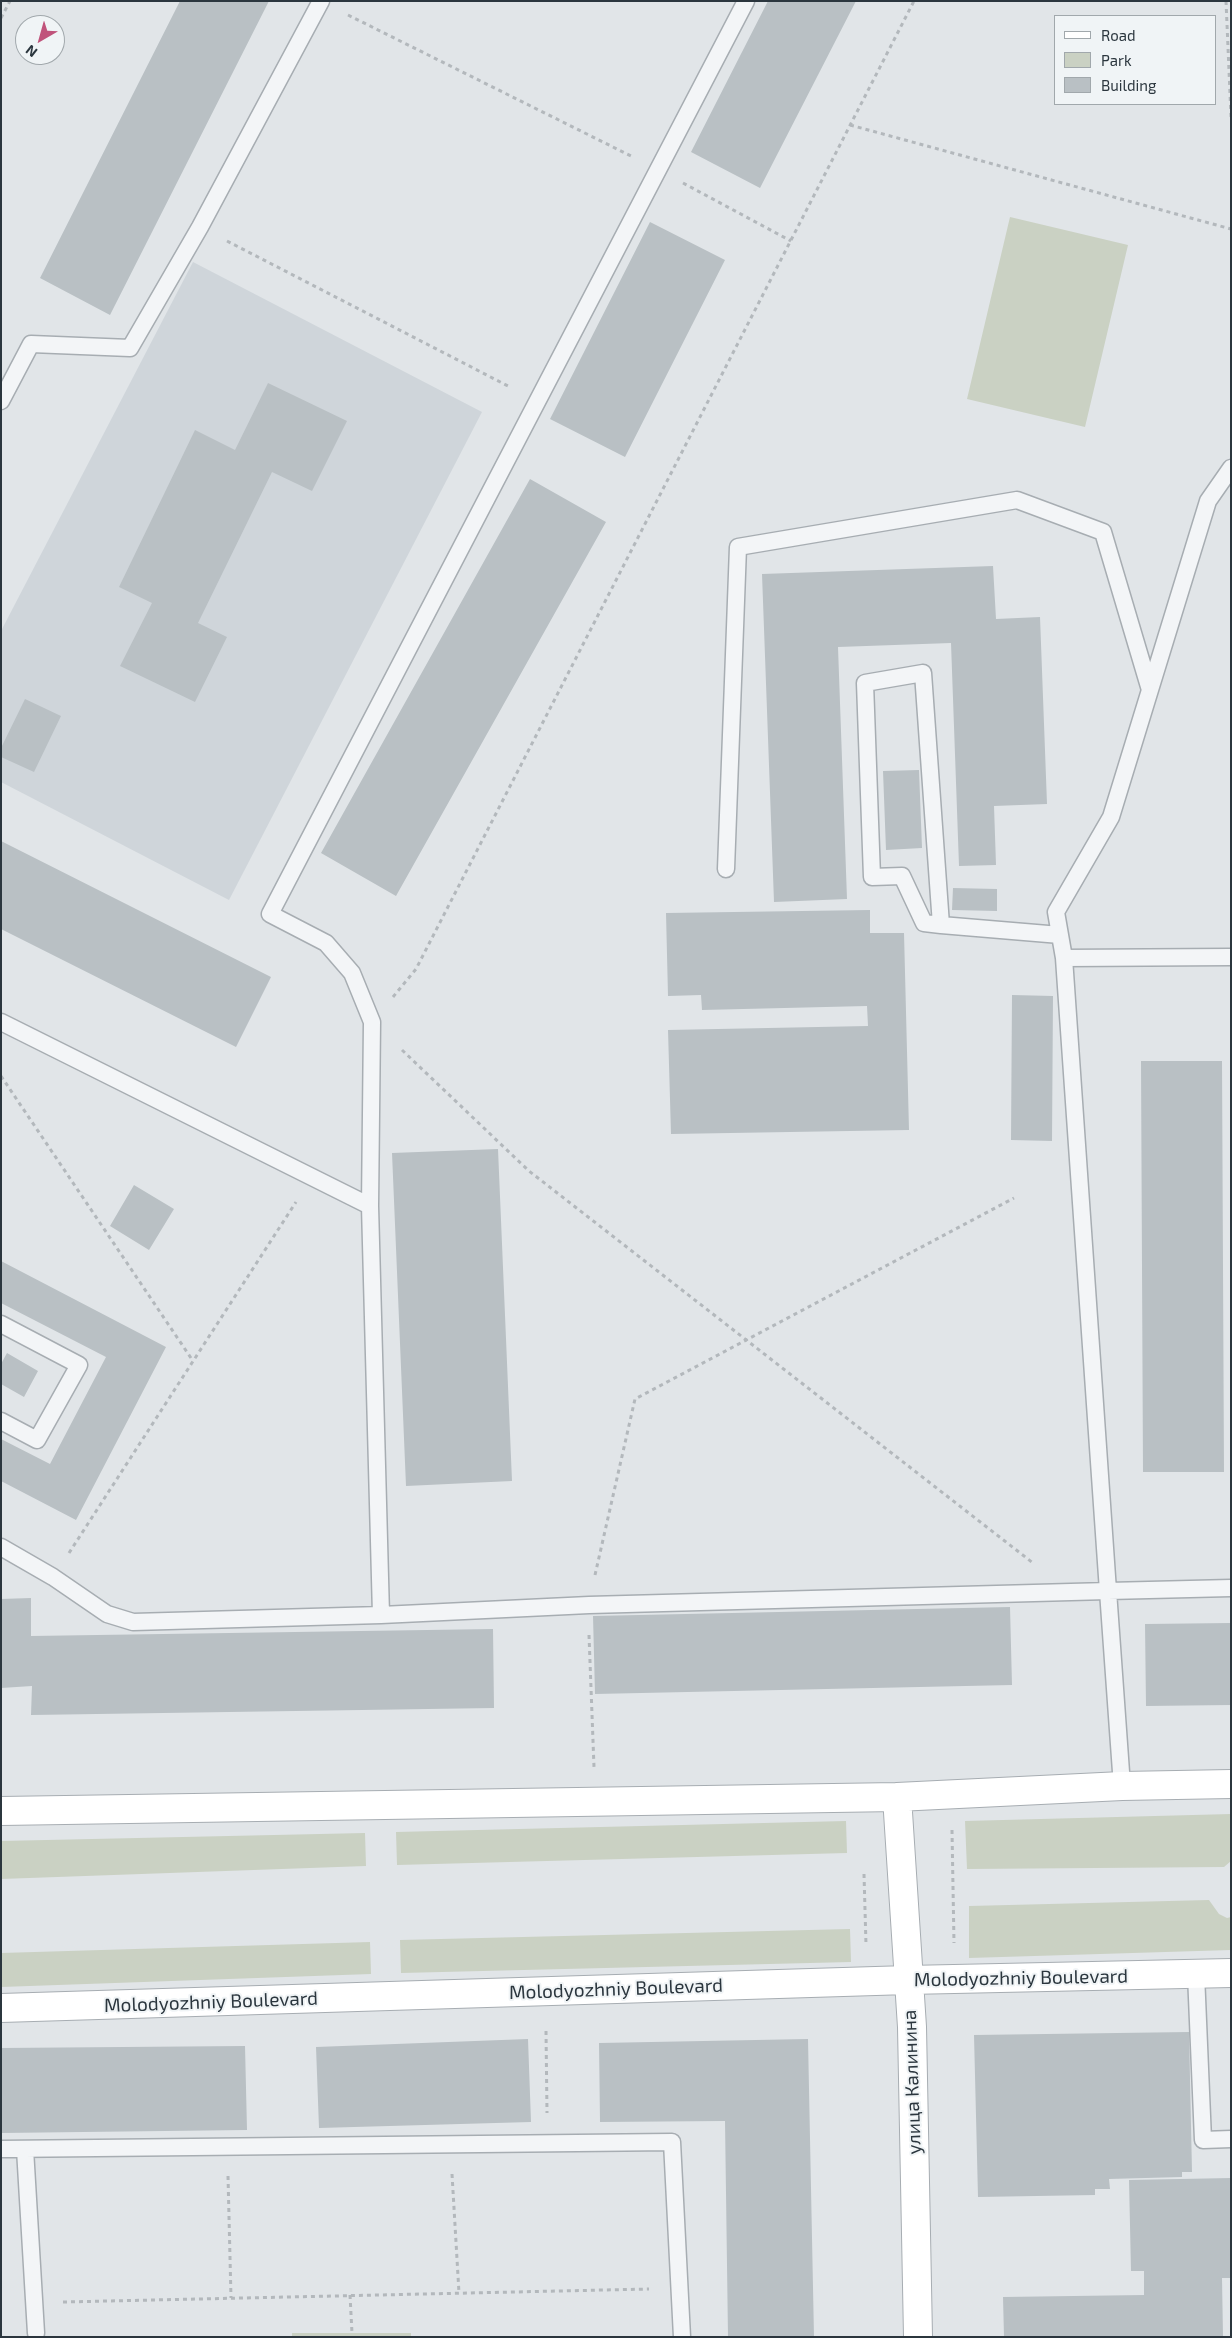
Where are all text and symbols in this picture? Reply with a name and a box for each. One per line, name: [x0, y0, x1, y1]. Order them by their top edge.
north arrow: [15, 15, 65, 65]
legend: [1054, 15, 1217, 105]
text: Road: [1101, 26, 1136, 44]
text: N: [22, 42, 40, 61]
text: Park: [1101, 51, 1132, 69]
text: Building: [1101, 76, 1156, 94]
street label: Molodyozhniy Boulevard: [914, 1965, 1128, 1991]
street label: Molodyozhniy Boulevard: [509, 1974, 723, 2004]
street label: Molodyozhniy Boulevard: [104, 1987, 318, 2017]
street label: улица Калинина: [898, 2009, 926, 2155]

